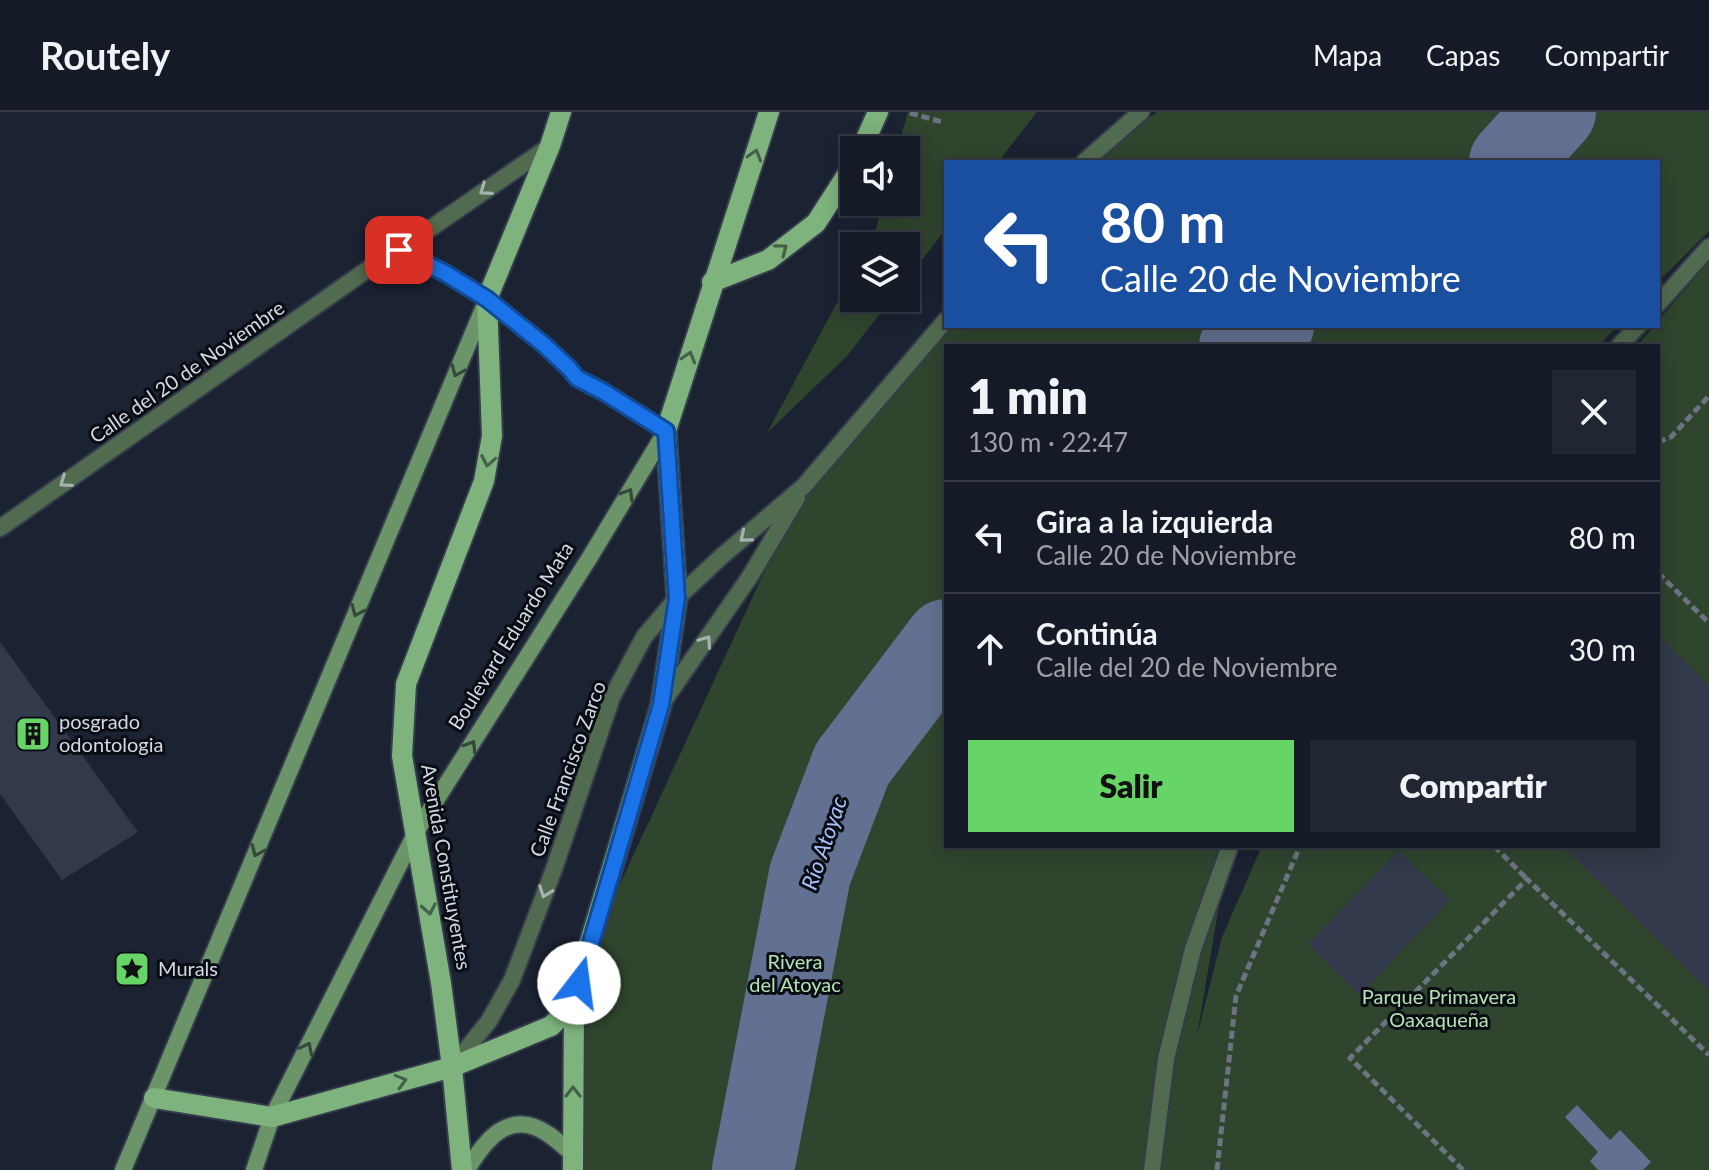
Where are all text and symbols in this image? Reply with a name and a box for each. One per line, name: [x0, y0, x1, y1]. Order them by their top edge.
text: Routely: [40, 32, 170, 78]
text: Mapa: [1313, 38, 1382, 72]
text: Capas: [1426, 38, 1500, 72]
text: Compartir: [1544, 38, 1669, 72]
map controls: [840, 136, 920, 312]
button: sound: [840, 136, 920, 216]
one-way arrow: [746, 149, 762, 163]
one-way arrow: [480, 180, 494, 195]
text: 80 m: [1100, 188, 1225, 255]
icon: left: [968, 192, 1072, 296]
pin: [365, 216, 433, 284]
icon: arrive: [377, 228, 421, 272]
button: layers: [840, 232, 920, 312]
one-way arrow: [773, 245, 788, 259]
text: Calle 20 de Noviembre: [1100, 256, 1461, 300]
street label: Calle del 20 de Noviembre: [85, 295, 288, 448]
one-way arrow: [680, 350, 696, 364]
one-way arrow: [450, 363, 467, 377]
text: 1 min: [968, 367, 1088, 424]
button: close: [1552, 370, 1636, 454]
text: 130 m · 22:47: [968, 426, 1128, 458]
one-way arrow: [480, 454, 497, 467]
one-way arrow: [60, 472, 74, 487]
one-way arrow: [618, 488, 634, 503]
text: Gira a la izquierda: [1036, 503, 1273, 539]
icon: left: [968, 515, 1012, 559]
text: 80 m: [1569, 519, 1636, 555]
one-way arrow: [740, 527, 754, 542]
street label: Boulevard Eduardo Mata: [443, 537, 578, 734]
text: Calle 20 de Noviembre: [1036, 539, 1297, 571]
one-way arrow: [350, 603, 367, 617]
text: Continúa: [1036, 615, 1158, 651]
icon: ahead: [968, 627, 1012, 671]
text: 30 m: [1569, 631, 1636, 667]
one-way arrow: [696, 635, 711, 649]
text: Calle del 20 de Noviembre: [1036, 651, 1338, 683]
street label: Calle Francisco Zarco: [524, 677, 610, 860]
place label: posgrado odontologia: [59, 709, 164, 756]
building icon: posgrado odontologia: [14, 715, 52, 753]
one-way arrow: [461, 740, 476, 755]
button: Salir: [968, 740, 1294, 832]
button: Compartir: [1310, 740, 1636, 832]
street label: Avenida Constituyentes: [417, 762, 477, 972]
water label: Río Atoyac: [795, 793, 852, 893]
one-way arrow: [250, 843, 266, 857]
one-way arrow: [538, 884, 555, 898]
one-way arrow: [420, 902, 437, 916]
position arrow: [537, 941, 621, 1025]
park label: Rivera del Atoyac: [749, 949, 841, 996]
place icon: Murals: [113, 950, 151, 988]
place label: Murals: [158, 956, 218, 980]
park label: Parque Primavera Oaxaqueña: [1362, 984, 1516, 1031]
one-way arrow: [297, 1041, 313, 1056]
one-way arrow: [393, 1074, 407, 1090]
one-way arrow: [564, 1085, 582, 1098]

